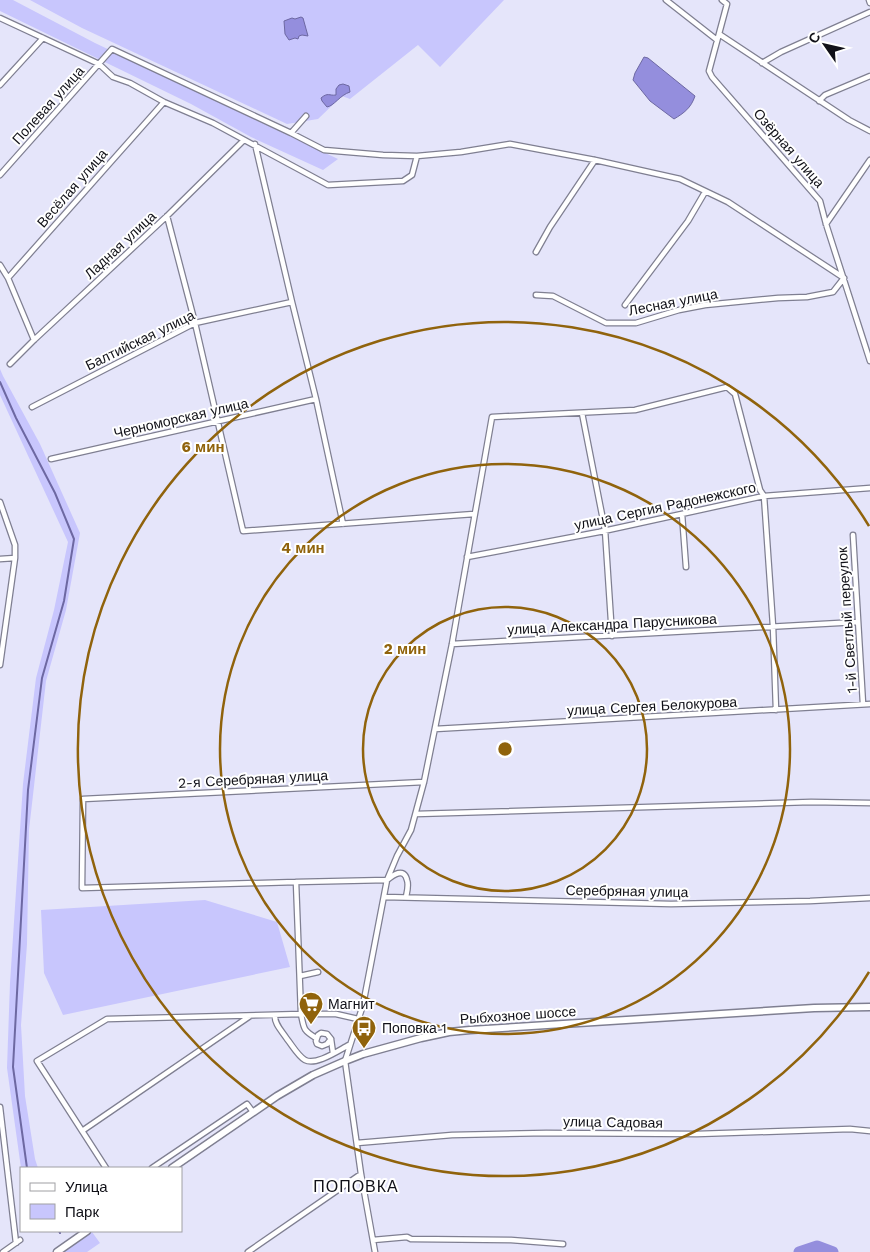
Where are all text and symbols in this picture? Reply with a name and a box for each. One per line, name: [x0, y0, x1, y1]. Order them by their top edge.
north arrow: [800, 20, 850, 70]
text: С: [805, 29, 824, 46]
street label: Полевая улица: [9, 63, 87, 147]
street label: Озёрная улица: [750, 105, 828, 191]
street label: Весёлая улица: [34, 145, 111, 231]
street label: Ладная улица: [81, 208, 159, 282]
street label: Лесная улица: [627, 285, 719, 318]
street label: Балтийская улица: [83, 307, 197, 373]
street label: Черноморская улица: [112, 395, 250, 441]
text: 6 мин: [182, 438, 224, 456]
street label: улица Сергия Радонежского: [573, 479, 757, 533]
text: 4 мин: [281, 539, 325, 557]
street label: 1-й Светлый переулок: [834, 545, 860, 694]
street label: улица Александра Парусникова: [507, 611, 717, 637]
text: 2 мин: [384, 640, 426, 658]
street label: улица Сергея Белокурова: [567, 694, 738, 718]
centre of rings: [496, 740, 514, 758]
street label: 2-я Серебряная улица: [178, 767, 329, 791]
street label: Серебряная улица: [565, 882, 689, 900]
supermarket icon: Магнит: [298, 991, 324, 1025]
place label: Магнит: [328, 996, 375, 1012]
street label: Рыбхозное шоссе: [459, 1003, 577, 1027]
bus stop icon: Поповка 1: [351, 1015, 377, 1049]
place label: Поповка 1: [382, 1020, 447, 1036]
street label: улица Садовая: [563, 1113, 663, 1131]
legend: [20, 1167, 182, 1232]
district label: ПОПОВКА: [313, 1177, 399, 1196]
text: Улица: [65, 1178, 108, 1196]
text: Парк: [65, 1203, 99, 1221]

